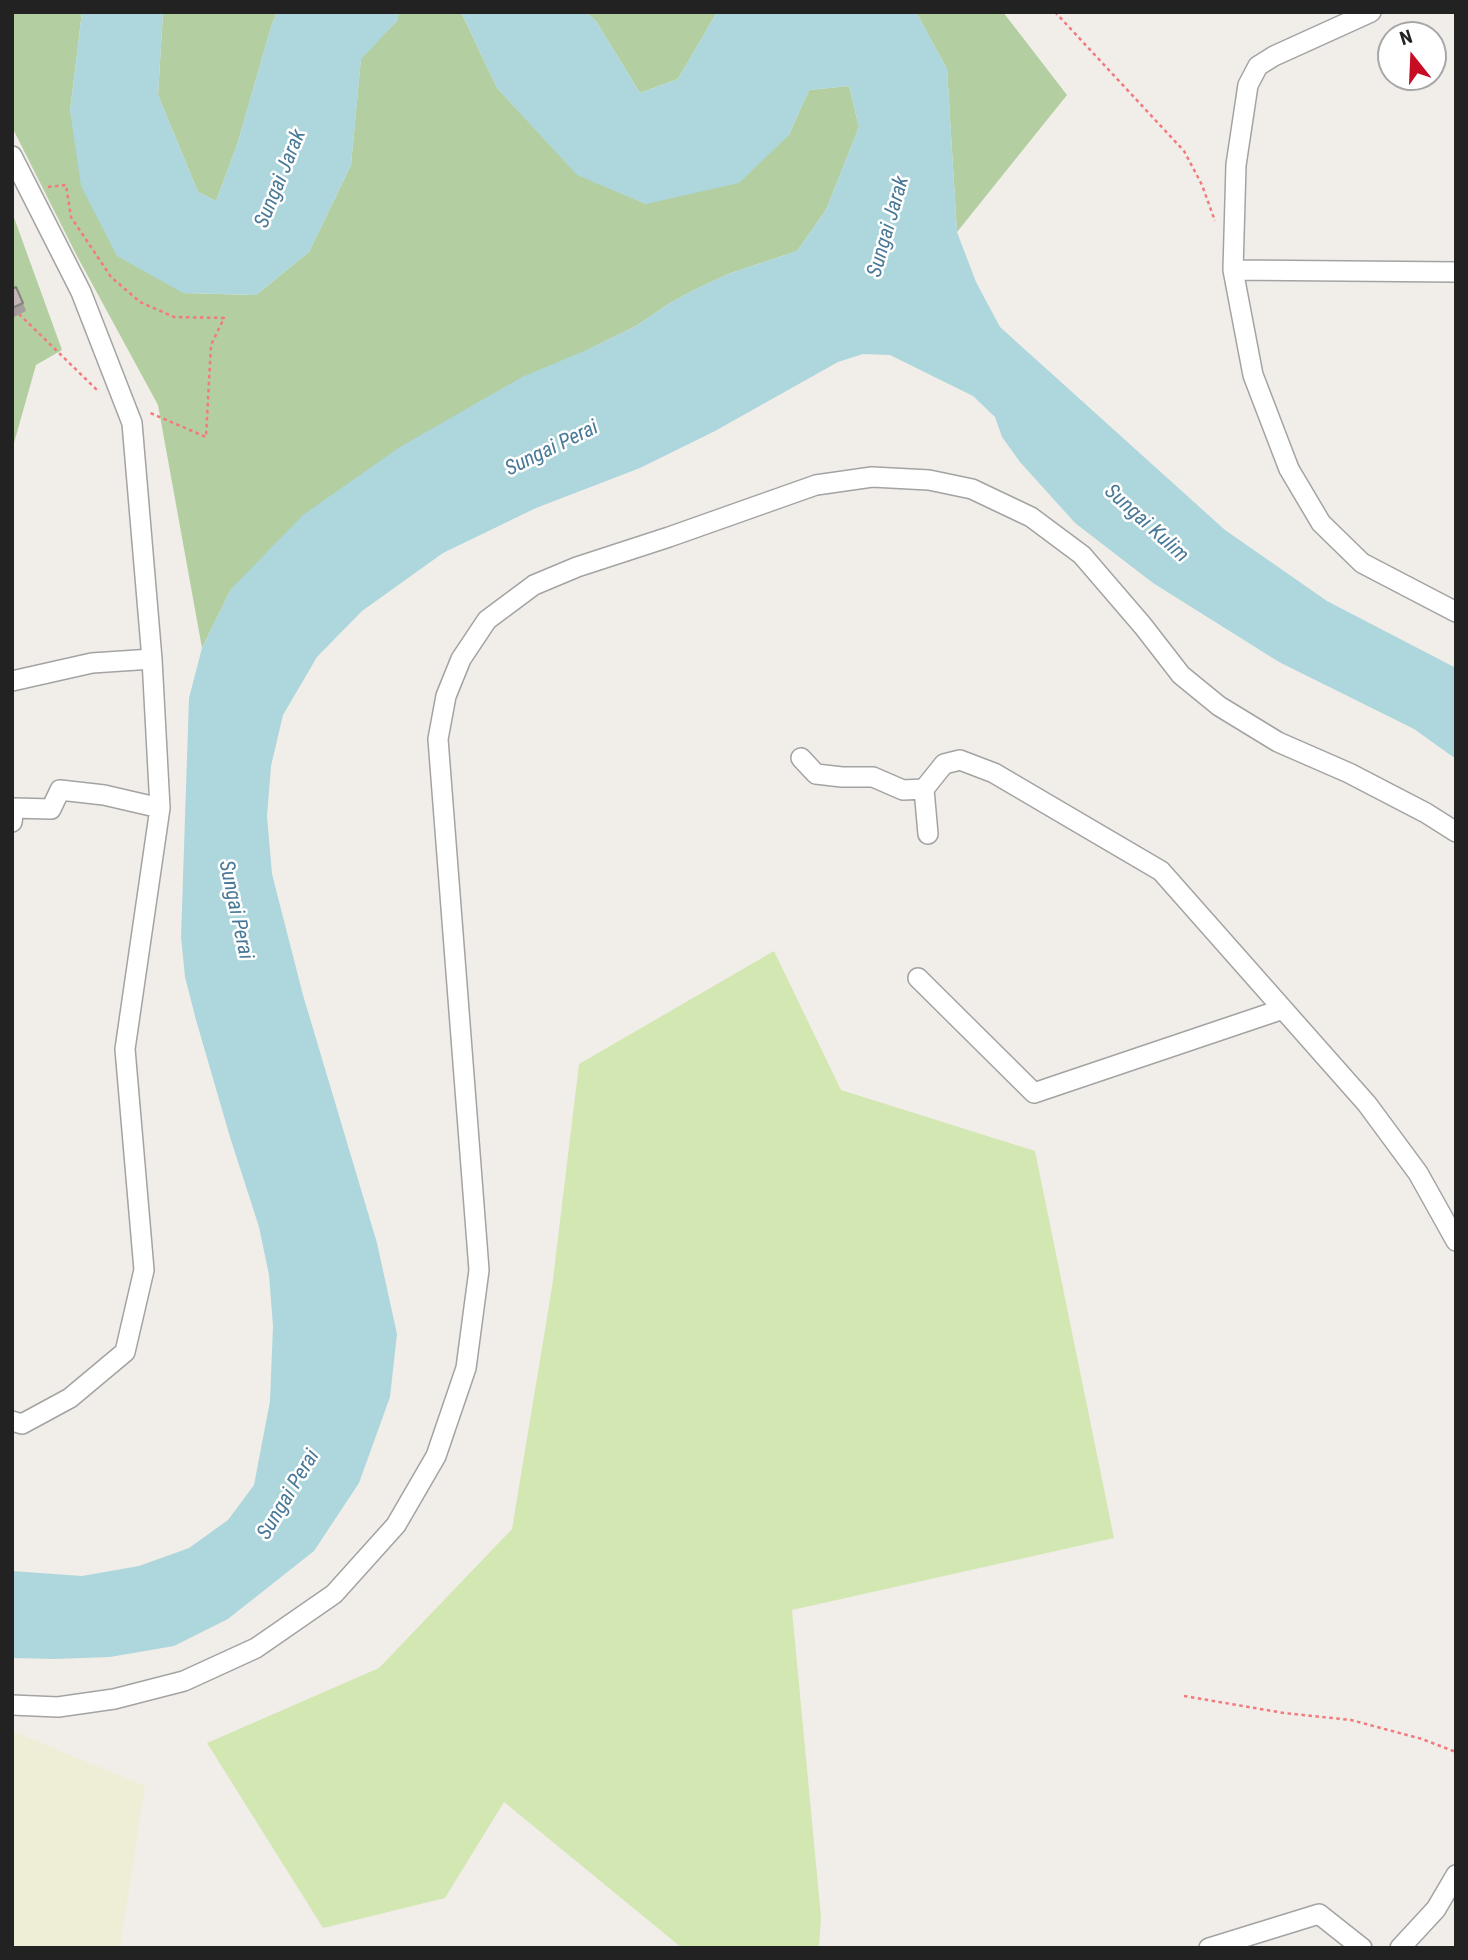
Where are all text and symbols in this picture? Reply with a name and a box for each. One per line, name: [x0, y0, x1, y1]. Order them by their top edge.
north arrow: [1377, 21, 1447, 91]
text: N: [1397, 25, 1415, 50]
water label: Sungai Jarak: [250, 126, 312, 232]
water label: Sungai Jarak: [863, 174, 915, 280]
water label: Sungai Perai: [501, 416, 603, 482]
water label: Sungai Kulim: [1099, 480, 1193, 568]
water label: Sungai Perai: [212, 858, 258, 962]
water label: Sungai Perai: [252, 1445, 326, 1545]

